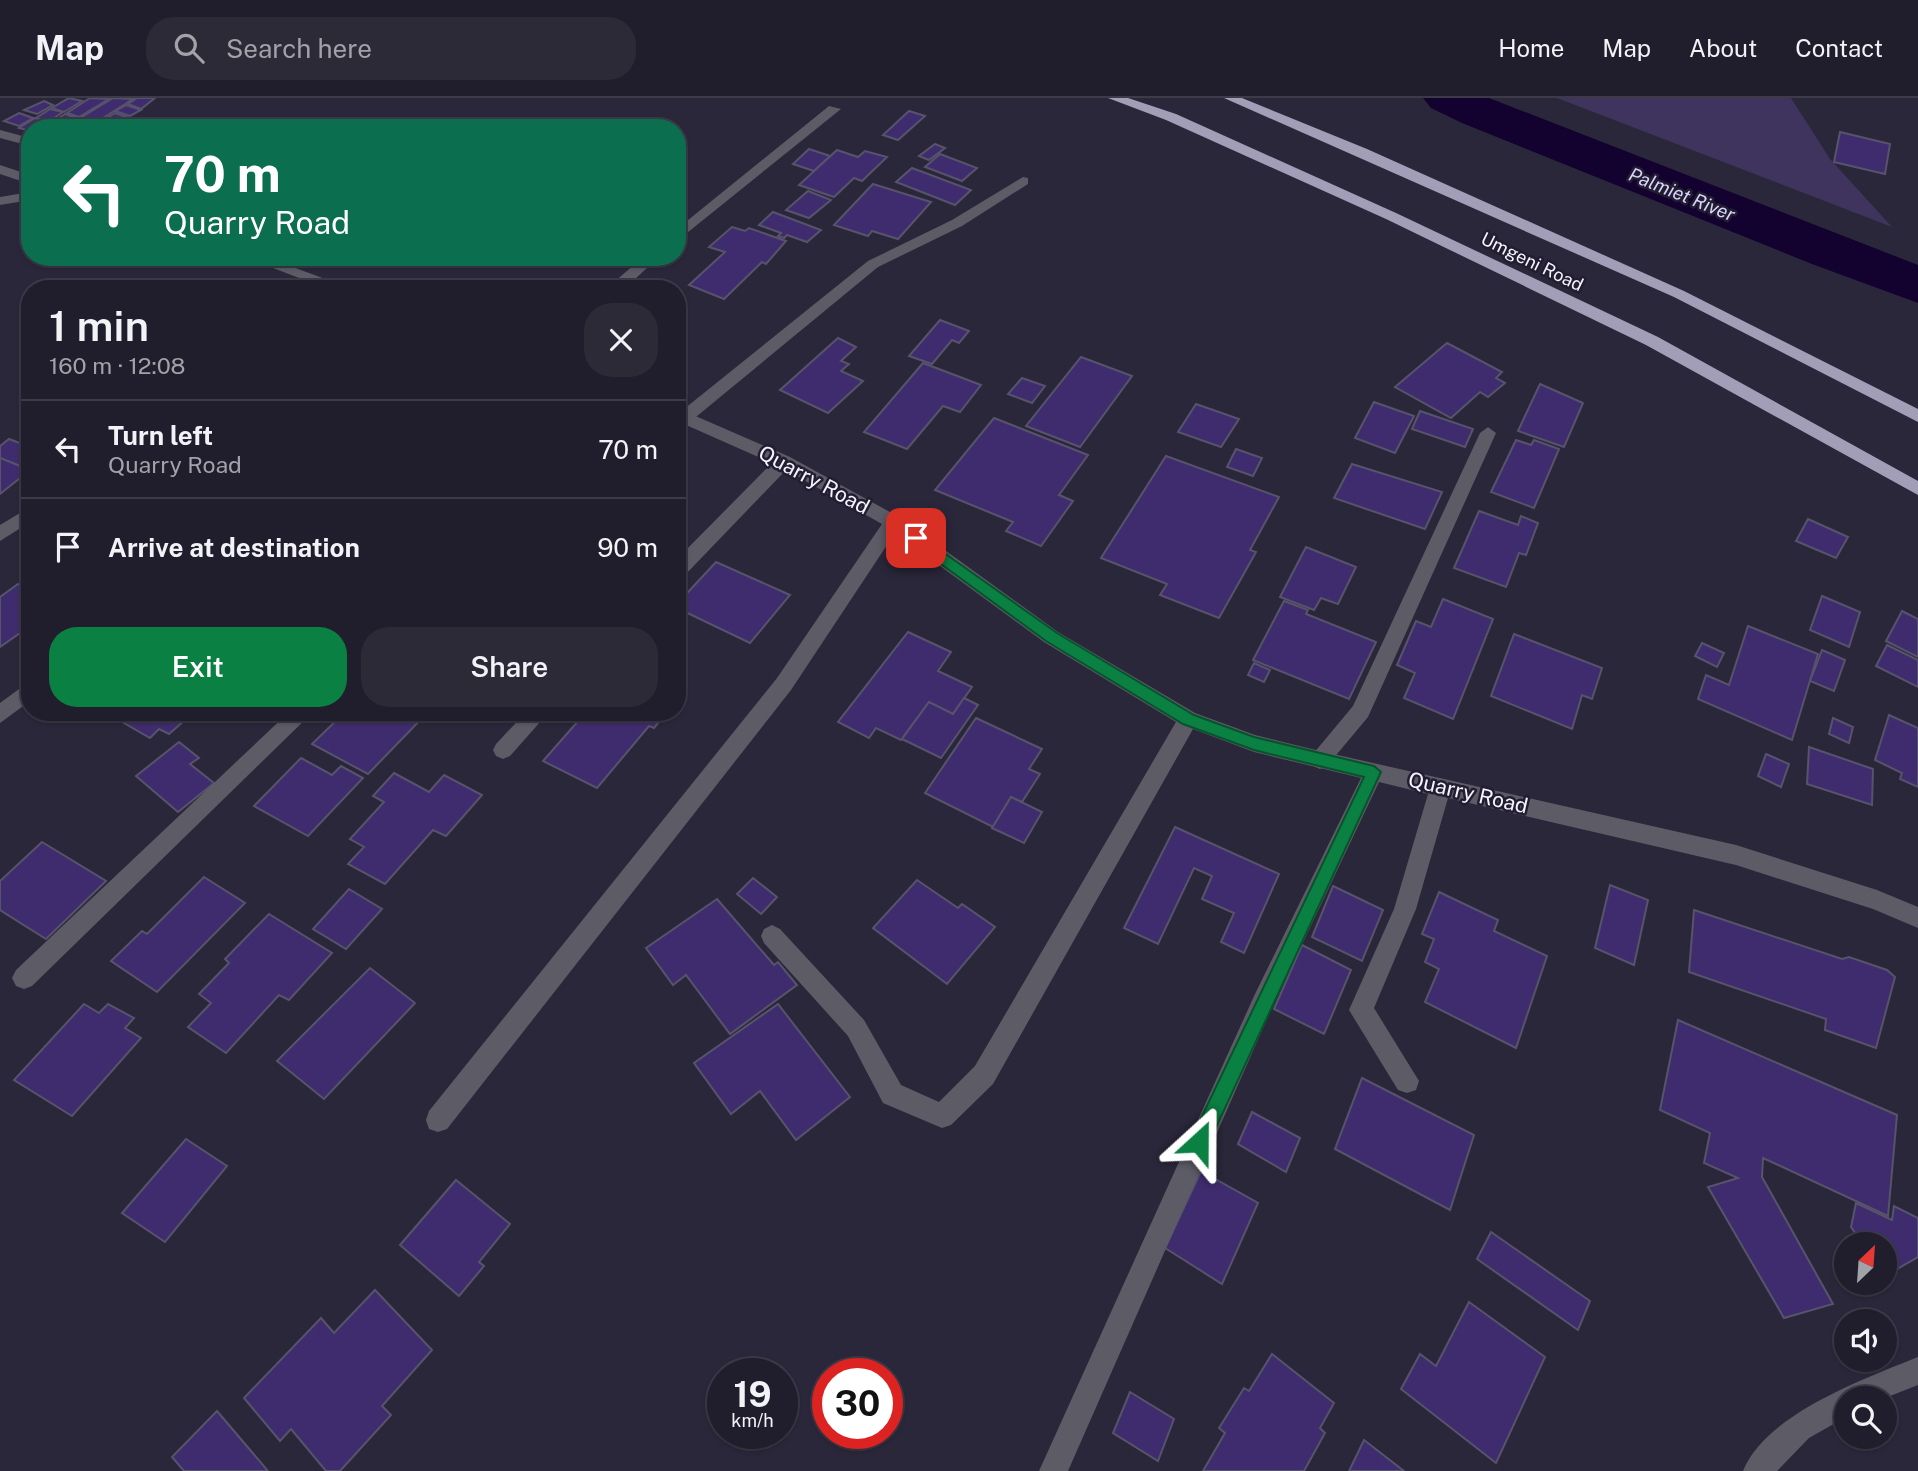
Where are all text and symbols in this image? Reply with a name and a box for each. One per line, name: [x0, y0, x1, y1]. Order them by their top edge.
search box: [146, 17, 636, 80]
text: Map: [35, 29, 104, 67]
icon: search: [170, 29, 208, 67]
text: Search here: [226, 33, 372, 64]
text: Home: [1498, 34, 1564, 62]
text: Map: [1602, 34, 1651, 62]
text: About: [1689, 34, 1757, 62]
text: Contact: [1795, 34, 1883, 62]
text: 70 m: [164, 145, 281, 203]
icon: left: [49, 147, 140, 238]
water label: Palmiet River: [1626, 163, 1739, 226]
text: Quarry Road: [164, 204, 350, 241]
street label: Umgeni Road: [1478, 228, 1587, 295]
text: 1 min: [49, 301, 149, 350]
button: close: [584, 303, 658, 377]
text: 160 m · 12:08: [49, 352, 185, 379]
text: Turn left: [108, 420, 213, 451]
icon: left: [49, 430, 87, 468]
text: 70 m: [598, 434, 658, 465]
street label: Quarry Road: [754, 440, 874, 519]
text: Quarry Road: [108, 451, 242, 478]
pin: [886, 508, 946, 568]
icon: arrive: [897, 519, 935, 557]
icon: arrive: [49, 528, 87, 566]
text: Arrive at destination: [108, 532, 360, 563]
text: 90 m: [597, 532, 658, 563]
button: Exit: [49, 627, 347, 707]
button: Share: [361, 627, 658, 707]
street label: Quarry Road: [1406, 767, 1530, 818]
position arrow: [1162, 1105, 1236, 1179]
north arrow: [1834, 1232, 1897, 1295]
map controls: [1834, 1232, 1897, 1449]
button: sound: [1834, 1309, 1897, 1372]
speed limit sign: 30: [812, 1358, 903, 1449]
text: 19: [733, 1374, 772, 1415]
button: search: [1834, 1386, 1897, 1449]
text: km/h: [731, 1410, 774, 1431]

